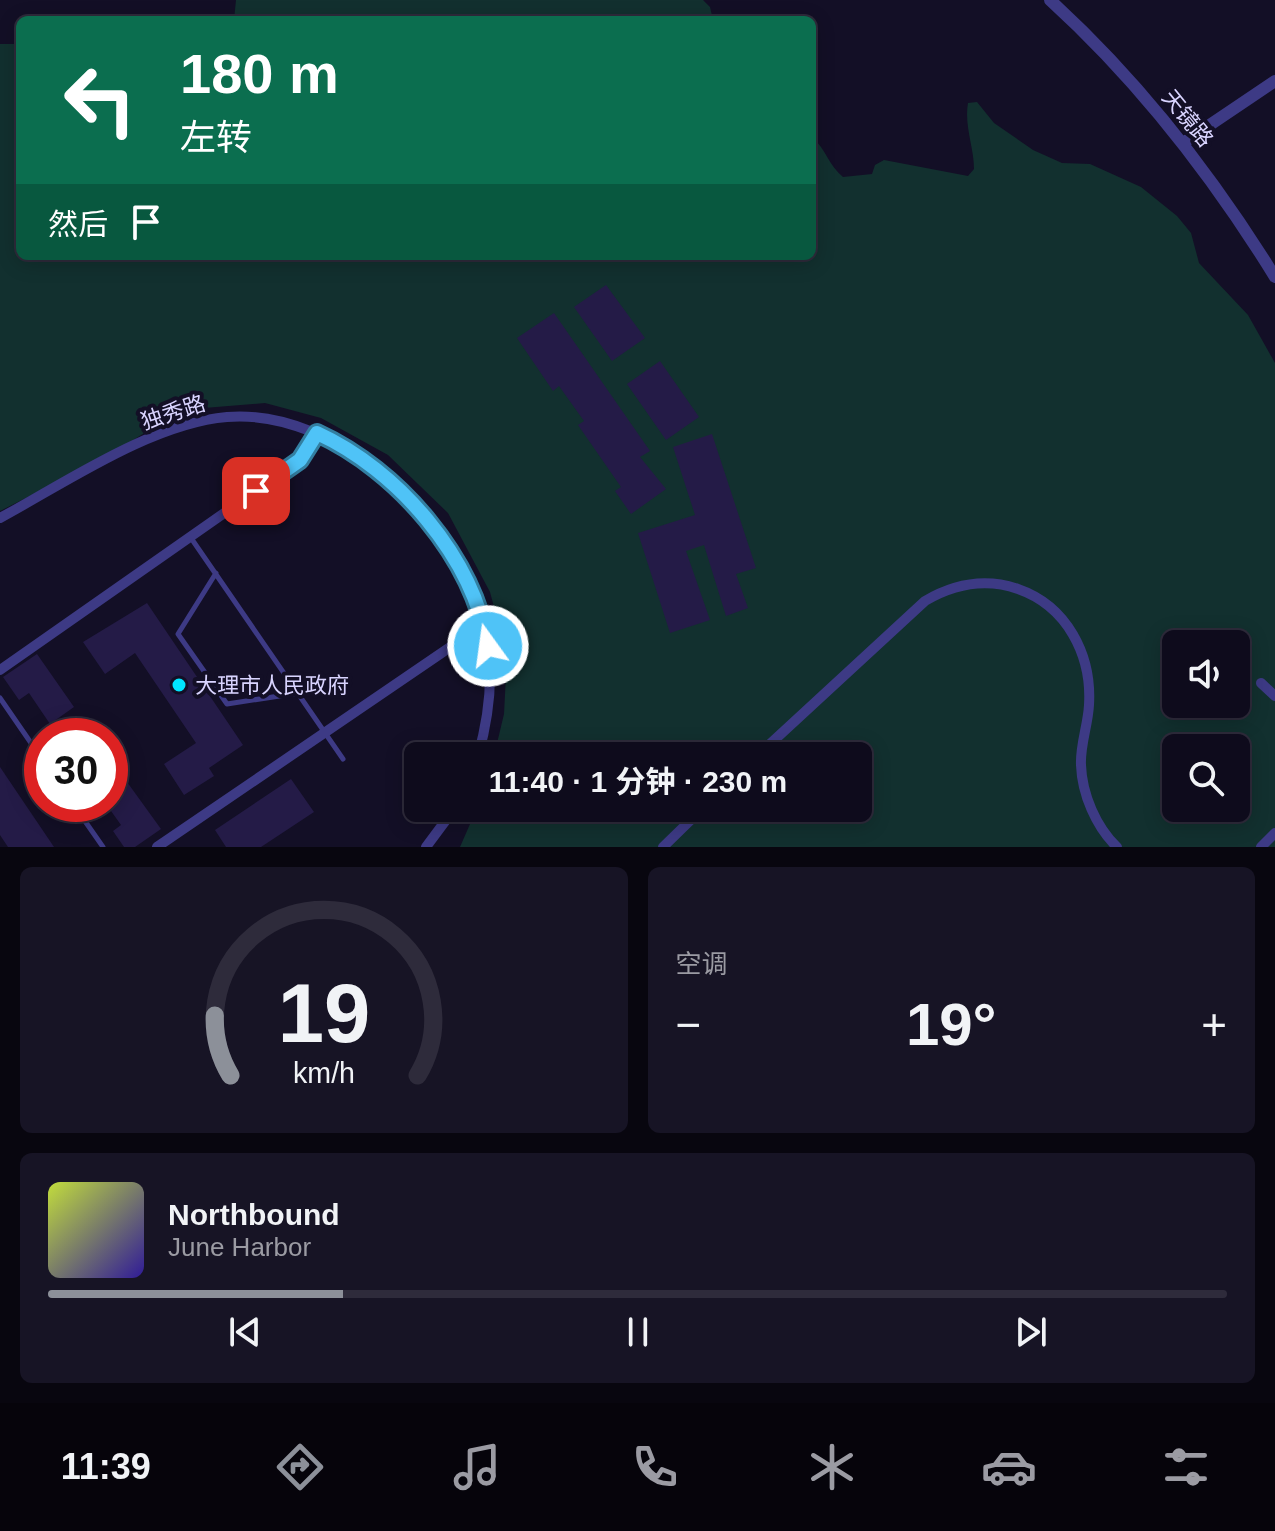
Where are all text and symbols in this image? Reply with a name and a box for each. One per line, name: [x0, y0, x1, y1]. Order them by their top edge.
text: 180 m: [180, 42, 339, 105]
icon: left: [48, 48, 152, 152]
street label: 天镜路: [1157, 85, 1218, 152]
text: 左转: [180, 117, 252, 158]
icon: arrive: [124, 200, 168, 244]
text: 然后: [48, 208, 108, 241]
street label: 独秀路: [138, 390, 208, 435]
pin: [222, 457, 290, 525]
icon: arrive: [234, 469, 278, 513]
position arrow: [446, 604, 530, 688]
map controls: [1162, 630, 1250, 822]
button: sound: [1162, 630, 1250, 718]
place label: 大理市人民政府: [195, 673, 349, 698]
marker: 大理市人民政府: [170, 676, 188, 694]
speed limit sign: 30: [24, 718, 128, 822]
button: search: [1162, 734, 1250, 822]
text: 11:40 · 1 分钟 · 230 m: [489, 765, 787, 798]
text: 空调: [676, 949, 728, 979]
text: 19: [277, 967, 370, 1060]
text: 19°: [906, 991, 997, 1058]
text: −: [676, 1000, 701, 1049]
text: +: [1201, 1000, 1227, 1049]
text: km/h: [293, 1057, 355, 1089]
text: Northbound: [168, 1198, 340, 1231]
text: June Harbor: [168, 1232, 311, 1262]
icon: previous: [223, 1310, 267, 1354]
icon: pause: [616, 1310, 660, 1354]
icon: next: [1009, 1310, 1053, 1354]
icon: directions: [272, 1439, 328, 1495]
icon: music: [449, 1439, 505, 1495]
icon: phone: [627, 1439, 683, 1495]
icon: climate: [804, 1439, 860, 1495]
icon: car: [981, 1439, 1037, 1495]
icon: filters: [1158, 1439, 1214, 1495]
text: 11:39: [61, 1446, 151, 1487]

